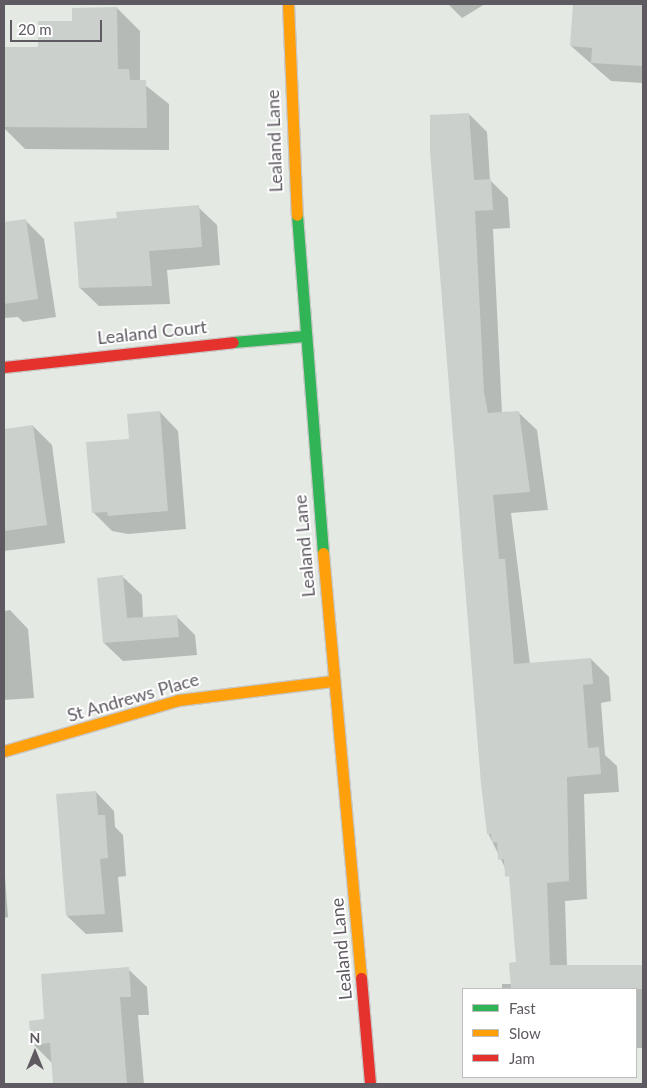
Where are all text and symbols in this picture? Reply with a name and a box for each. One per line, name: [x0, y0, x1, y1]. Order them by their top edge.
scale bar: [12, 10, 105, 42]
text: 20 m: [18, 20, 52, 38]
street label: Lealand Lane: [261, 89, 287, 193]
street label: Lealand Court: [96, 316, 208, 348]
street label: Lealand Lane: [289, 494, 319, 598]
street label: St Andrews Place: [64, 668, 202, 726]
street label: Lealand Lane: [326, 897, 356, 1001]
legend: [462, 988, 637, 1078]
text: Fast: [509, 999, 536, 1017]
text: Slow: [509, 1024, 541, 1042]
north arrow: [10, 1028, 60, 1078]
text: N: [30, 1029, 40, 1046]
text: Jam: [509, 1049, 535, 1067]

